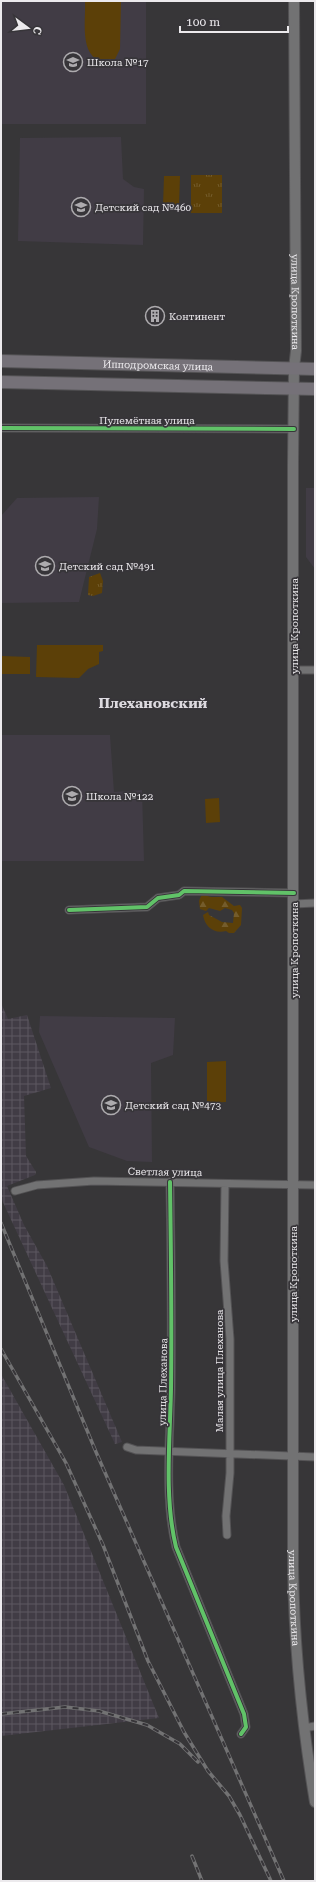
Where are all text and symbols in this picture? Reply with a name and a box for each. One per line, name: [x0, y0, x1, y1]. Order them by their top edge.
north arrow: [8, 8, 48, 48]
scale bar: [180, 8, 288, 34]
text: 100 m: [186, 15, 220, 29]
text: С: [30, 25, 44, 36]
school or university icon: Школа №17: [62, 51, 84, 73]
place label: Школа №17: [87, 57, 149, 68]
school or university icon: Детский сад №460: [70, 196, 92, 218]
place label: Детский сад №460: [95, 202, 192, 213]
street label: улица Кропоткина: [290, 254, 301, 351]
building icon: Континент: [144, 305, 166, 327]
place label: Континент: [169, 311, 226, 322]
street label: Ипподромская улица: [103, 358, 214, 372]
street label: Пулемётная улица: [99, 415, 195, 426]
school or university icon: Детский сад №491: [34, 555, 56, 577]
place label: Детский сад №491: [59, 561, 156, 572]
street label: улица Кропоткина: [289, 577, 300, 674]
district label: Плехановский: [99, 695, 208, 711]
school or university icon: Школа №122: [61, 785, 83, 807]
place label: Школа №122: [86, 791, 154, 802]
street label: улица Кропоткина: [289, 901, 300, 998]
school or university icon: Детский сад №473: [100, 1094, 122, 1116]
place label: Детский сад №473: [125, 1100, 222, 1111]
street label: Светлая улица: [128, 1166, 203, 1178]
street label: улица Кропоткина: [288, 1225, 299, 1322]
street label: Малая улица Плеханова: [214, 1309, 225, 1433]
street label: улица Плеханова: [157, 1337, 169, 1426]
street label: улица Кропоткина: [288, 1550, 302, 1647]

